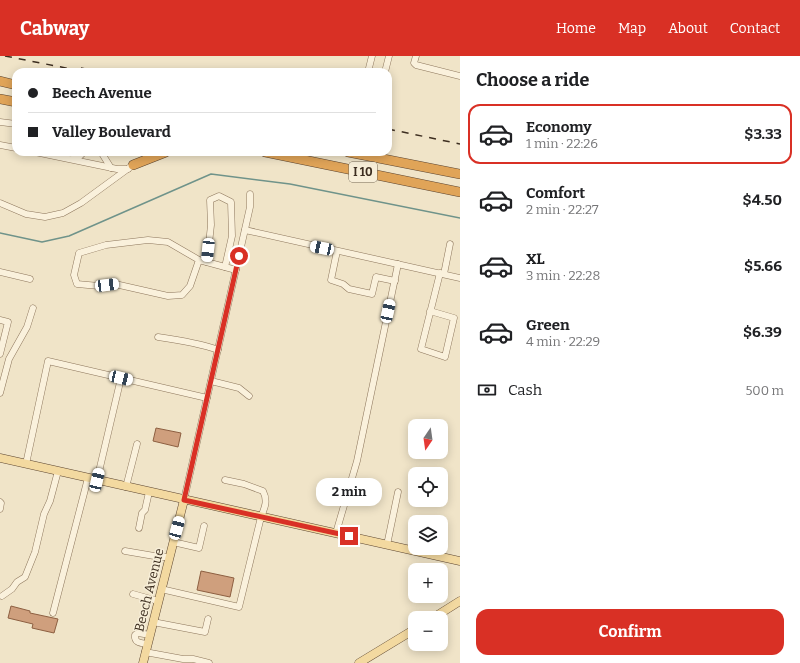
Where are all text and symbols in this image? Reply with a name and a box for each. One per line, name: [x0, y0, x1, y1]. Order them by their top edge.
text: Cabway: [20, 17, 89, 40]
text: Home: [556, 20, 596, 37]
text: Map: [618, 20, 646, 37]
text: About: [668, 20, 708, 37]
text: Contact: [730, 20, 780, 37]
text: Choose a ride: [476, 69, 589, 91]
text: Beech Avenue: [52, 84, 152, 102]
icon: car: [478, 116, 514, 152]
text: Economy: [526, 118, 592, 136]
text: Valley Boulevard: [52, 123, 171, 141]
text: $3.33: [744, 125, 782, 143]
text: 1 min · 22:26: [526, 136, 598, 151]
road number: I 10: [349, 162, 377, 182]
icon: car: [478, 182, 514, 218]
text: Comfort: [526, 184, 585, 202]
text: $4.50: [743, 191, 782, 209]
text: 2 min · 22:27: [526, 202, 598, 217]
car: [201, 237, 215, 263]
car: [309, 240, 335, 256]
route start: [230, 247, 248, 265]
icon: car: [478, 248, 514, 284]
text: XL: [526, 250, 545, 268]
text: $5.66: [744, 257, 782, 275]
text: 3 min · 22:28: [526, 268, 600, 283]
car: [94, 278, 120, 292]
car: [380, 298, 396, 324]
icon: car: [478, 314, 514, 350]
text: Green: [526, 316, 570, 334]
text: $6.39: [743, 323, 782, 341]
text: 4 min · 22:29: [526, 334, 600, 349]
car: [108, 369, 134, 387]
icon: cash: [476, 379, 498, 401]
text: Cash: [508, 381, 542, 399]
text: 500 m: [745, 383, 784, 398]
north arrow: [408, 419, 448, 459]
map controls: [408, 419, 448, 651]
car: [88, 467, 106, 493]
button: locate: [408, 467, 448, 507]
callout: 2 min: [316, 478, 382, 506]
text: 2 min: [332, 484, 366, 499]
car: [168, 515, 186, 541]
button: layers: [408, 515, 448, 555]
route end: [340, 527, 358, 545]
street label: Beech Avenue: [131, 547, 167, 633]
button: +: [408, 563, 448, 603]
button: Confirm: [476, 609, 784, 655]
button: −: [408, 611, 448, 651]

